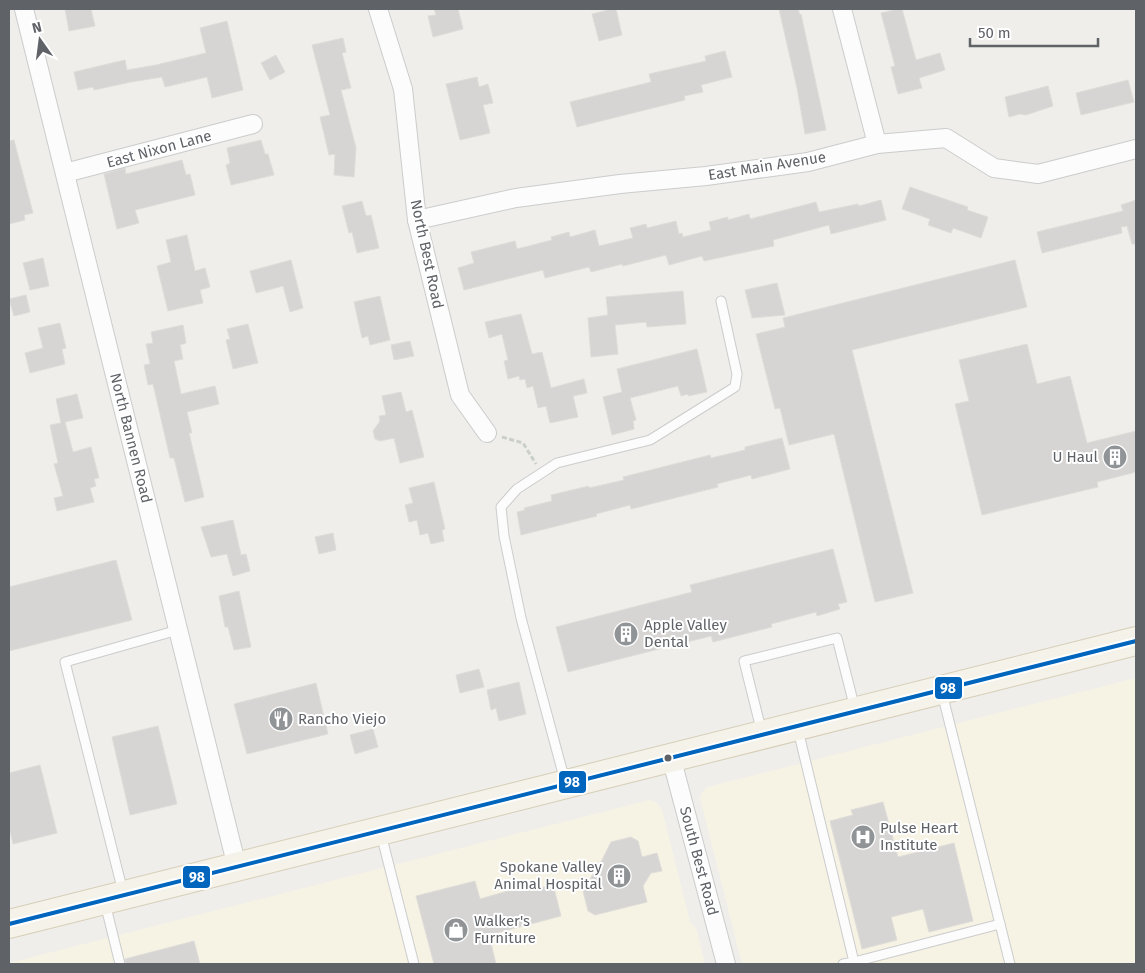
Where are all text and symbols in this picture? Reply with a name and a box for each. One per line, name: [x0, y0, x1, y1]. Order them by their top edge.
north arrow: [15, 15, 65, 65]
scale bar: [970, 15, 1098, 47]
text: N: [30, 18, 44, 37]
text: 50 m: [978, 24, 1011, 42]
street label: East Nixon Lane: [105, 126, 213, 172]
street label: East Main Avenue: [707, 148, 827, 184]
street label: North Best Road: [407, 198, 447, 310]
street label: North Bannen Road: [106, 371, 156, 505]
building icon: U Haul: [1102, 444, 1128, 470]
place label: U Haul: [1053, 448, 1099, 466]
place label: Apple Valley Dental: [644, 616, 727, 651]
building icon: Apple Valley Dental: [613, 621, 639, 647]
line badge: 98: [934, 676, 963, 700]
text: 98: [940, 680, 956, 697]
restaurant icon: Rancho Viejo: [268, 706, 294, 732]
place label: Rancho Viejo: [298, 710, 386, 728]
unlabelled marker: [663, 753, 673, 763]
line badge: 98: [558, 770, 587, 794]
text: 98: [564, 774, 580, 791]
street label: South Best Road: [676, 805, 722, 917]
place label: Pulse Heart Institute: [880, 819, 959, 854]
hospital icon: Pulse Heart Institute: [850, 824, 876, 850]
place label: Spokane Valley Animal Hospital: [494, 858, 603, 893]
building icon: Spokane Valley Animal Hospital: [606, 863, 632, 889]
line badge: 98: [182, 865, 211, 889]
text: 98: [189, 869, 205, 886]
place label: Walker's Furniture: [474, 912, 536, 947]
shop icon: Walker's Furniture: [443, 917, 469, 943]

